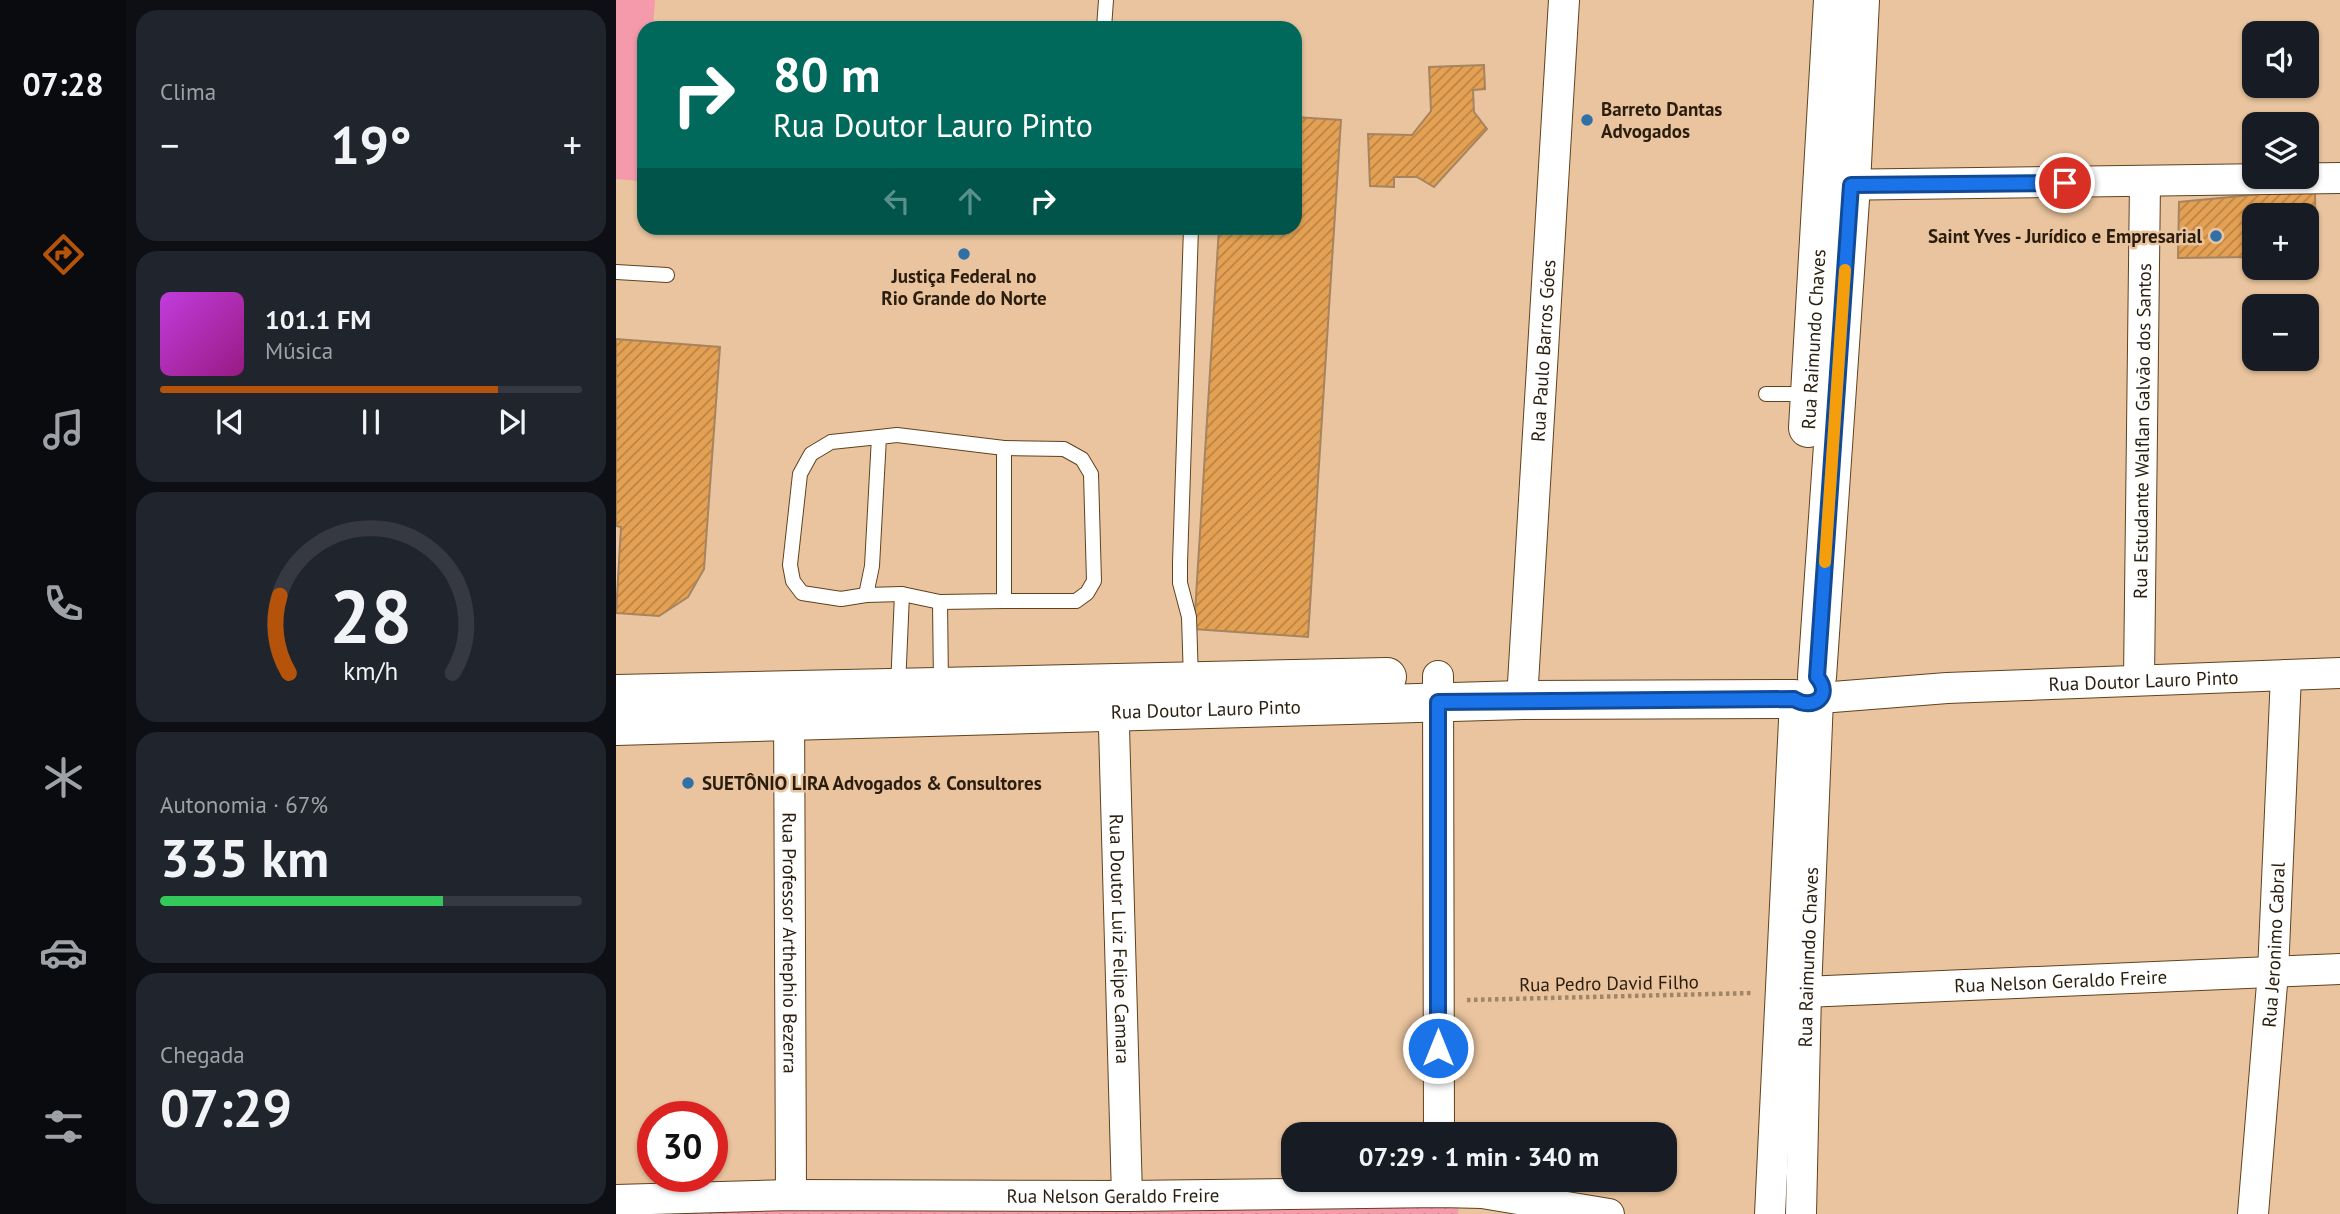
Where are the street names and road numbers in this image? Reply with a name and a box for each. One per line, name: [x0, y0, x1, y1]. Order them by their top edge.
street label: Rua Raimundo Chaves: [1796, 248, 1830, 430]
street label: Rua Paulo Barros Góes: [1526, 259, 1560, 442]
street label: Rua Estudante Walflan Galvão dos Santos: [2128, 263, 2156, 599]
street label: Rua Doutor Lauro Pinto: [2048, 665, 2239, 696]
street label: Rua Doutor Lauro Pinto: [1110, 694, 1301, 724]
street label: Rua Professor Arthephio Bezerra: [777, 812, 803, 1074]
street label: Rua Doutor Luiz Felipe Camara: [1104, 813, 1135, 1064]
street label: Rua Jeronimo Cabral: [2256, 861, 2290, 1028]
street label: Rua Raimundo Chaves: [1793, 866, 1823, 1048]
street label: Rua Nelson Geraldo Freire: [1954, 964, 2168, 998]
street label: Rua Pedro David Filho: [1519, 969, 1699, 997]
street label: Rua Nelson Geraldo Freire: [1006, 1183, 1220, 1208]

